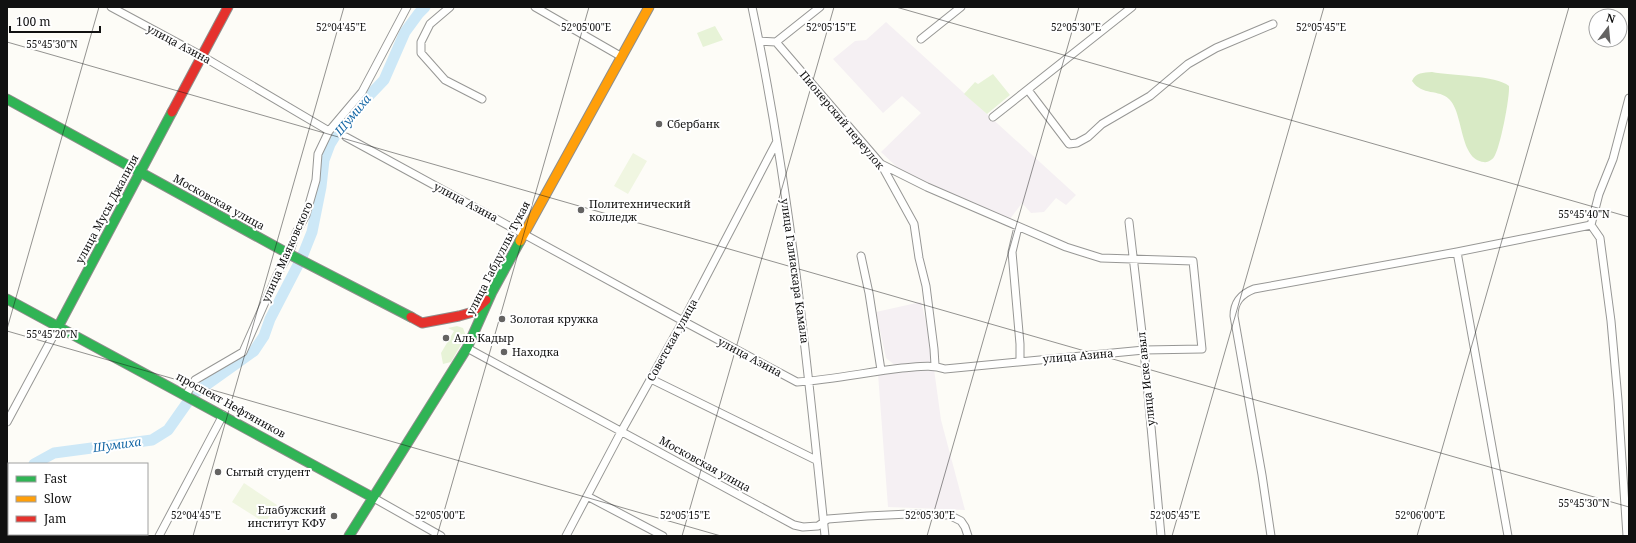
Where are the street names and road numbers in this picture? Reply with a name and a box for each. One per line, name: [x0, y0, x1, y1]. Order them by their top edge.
street label: улица Азина: [144, 20, 214, 67]
street label: Пионерский переулок: [797, 67, 888, 172]
street label: улица Мусы Джалиля: [71, 152, 142, 266]
street label: Московская улица: [171, 170, 268, 233]
street label: улица Азина: [431, 178, 501, 225]
street label: улица Галиаскара Камала: [778, 197, 813, 344]
street label: улица Габдуллы Тукая: [462, 198, 533, 317]
street label: улица Маяковского: [258, 199, 316, 304]
street label: Советская улица: [643, 296, 700, 384]
street label: улица Иске авыл: [1133, 331, 1158, 427]
street label: улица Азина: [715, 333, 785, 380]
street label: улица Азина: [1042, 345, 1114, 366]
street label: проспект Нефтяников: [174, 368, 289, 441]
street label: Московская улица: [657, 432, 754, 495]

